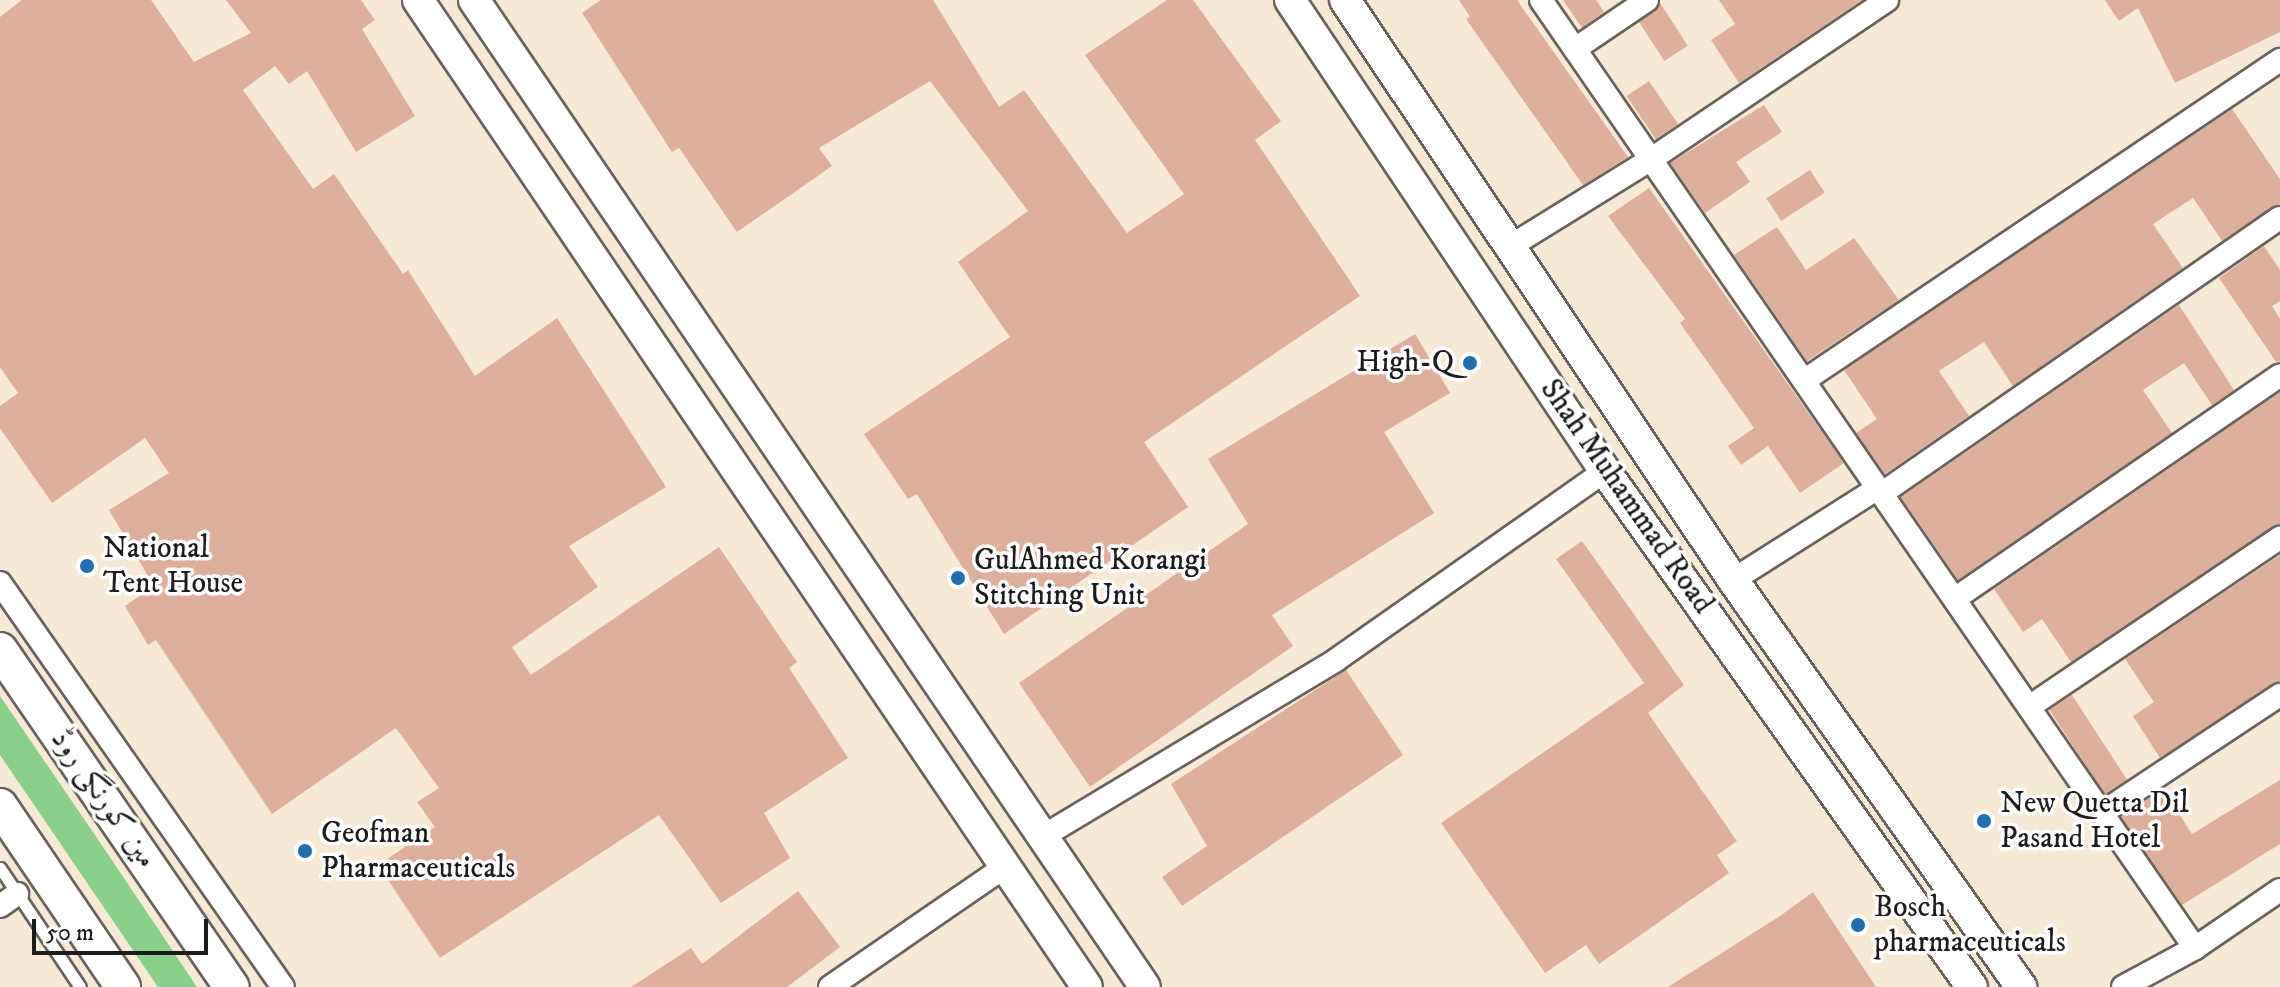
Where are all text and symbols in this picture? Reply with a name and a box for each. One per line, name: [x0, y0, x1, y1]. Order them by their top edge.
place label: High-Q: [1356, 345, 1454, 381]
marker: High-Q: [1461, 354, 1479, 372]
street label: Shah Muhammad Road: [1532, 373, 1720, 621]
place label: National Tent House: [103, 531, 243, 602]
place label: GulAhmed Korangi Stitching Unit: [974, 543, 1207, 614]
marker: National Tent House: [78, 557, 96, 575]
marker: GulAhmed Korangi Stitching Unit: [949, 569, 967, 587]
street label: مین کورنگی روڈ: [42, 723, 164, 875]
place label: New Quetta Dil Pasand Hotel: [2000, 786, 2189, 856]
marker: New Quetta Dil Pasand Hotel: [1975, 812, 1993, 830]
place label: Geofman Pharmaceuticals: [321, 816, 515, 886]
marker: Geofman Pharmaceuticals: [296, 842, 314, 860]
place label: Bosch pharmaceuticals: [1874, 890, 2066, 960]
scale bar: [36, 903, 212, 953]
marker: Bosch pharmaceuticals: [1849, 916, 1867, 934]
text: 50 m: [46, 918, 94, 948]

